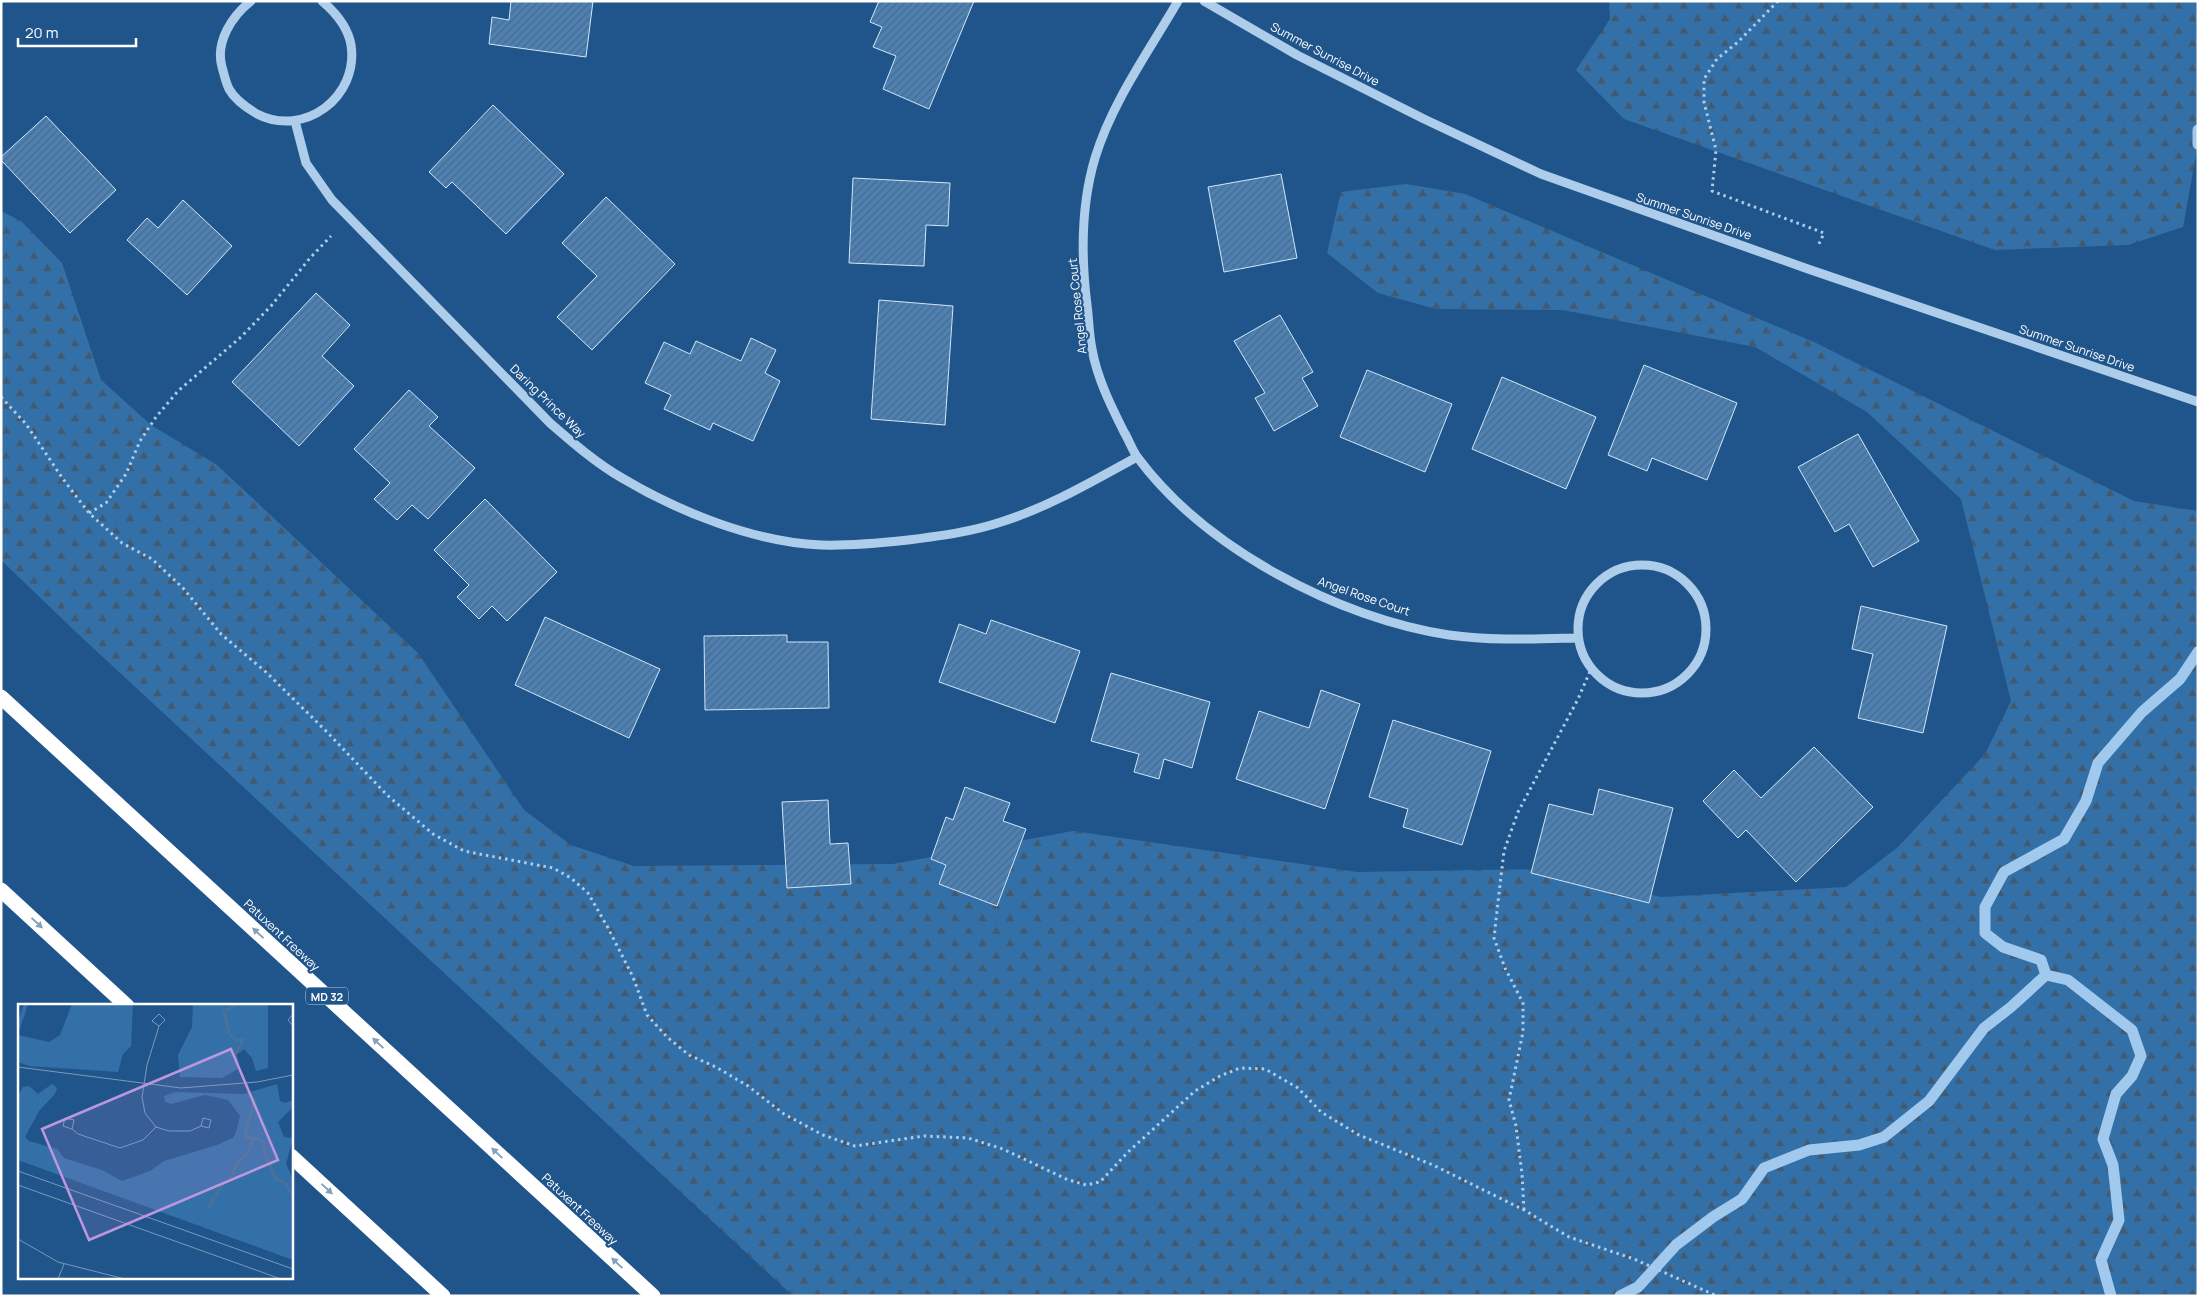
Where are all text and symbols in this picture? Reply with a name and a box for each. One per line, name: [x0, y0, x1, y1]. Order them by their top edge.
scale bar: [18, 15, 135, 47]
street label: Summer Sunrise Drive: [1268, 18, 1382, 90]
text: 20 m: [25, 22, 58, 43]
street label: Summer Sunrise Drive: [1634, 188, 1754, 244]
street label: Angel Rose Court: [1063, 257, 1090, 355]
street label: Summer Sunrise Drive: [2017, 320, 2137, 376]
street label: Daring Prince Way: [506, 360, 590, 442]
street label: Angel Rose Court: [1316, 572, 1412, 620]
street label: Patuxent Freeway: [240, 895, 324, 975]
one-way arrow: [31, 917, 43, 929]
one-way arrow: [253, 927, 265, 939]
road number: MD 32: [306, 988, 348, 1004]
inset map: [18, 1004, 292, 1280]
one-way arrow: [372, 1037, 384, 1049]
one-way arrow: [492, 1147, 504, 1159]
street label: Patuxent Freeway: [538, 1169, 622, 1249]
one-way arrow: [321, 1183, 333, 1195]
one-way arrow: [612, 1257, 624, 1269]

